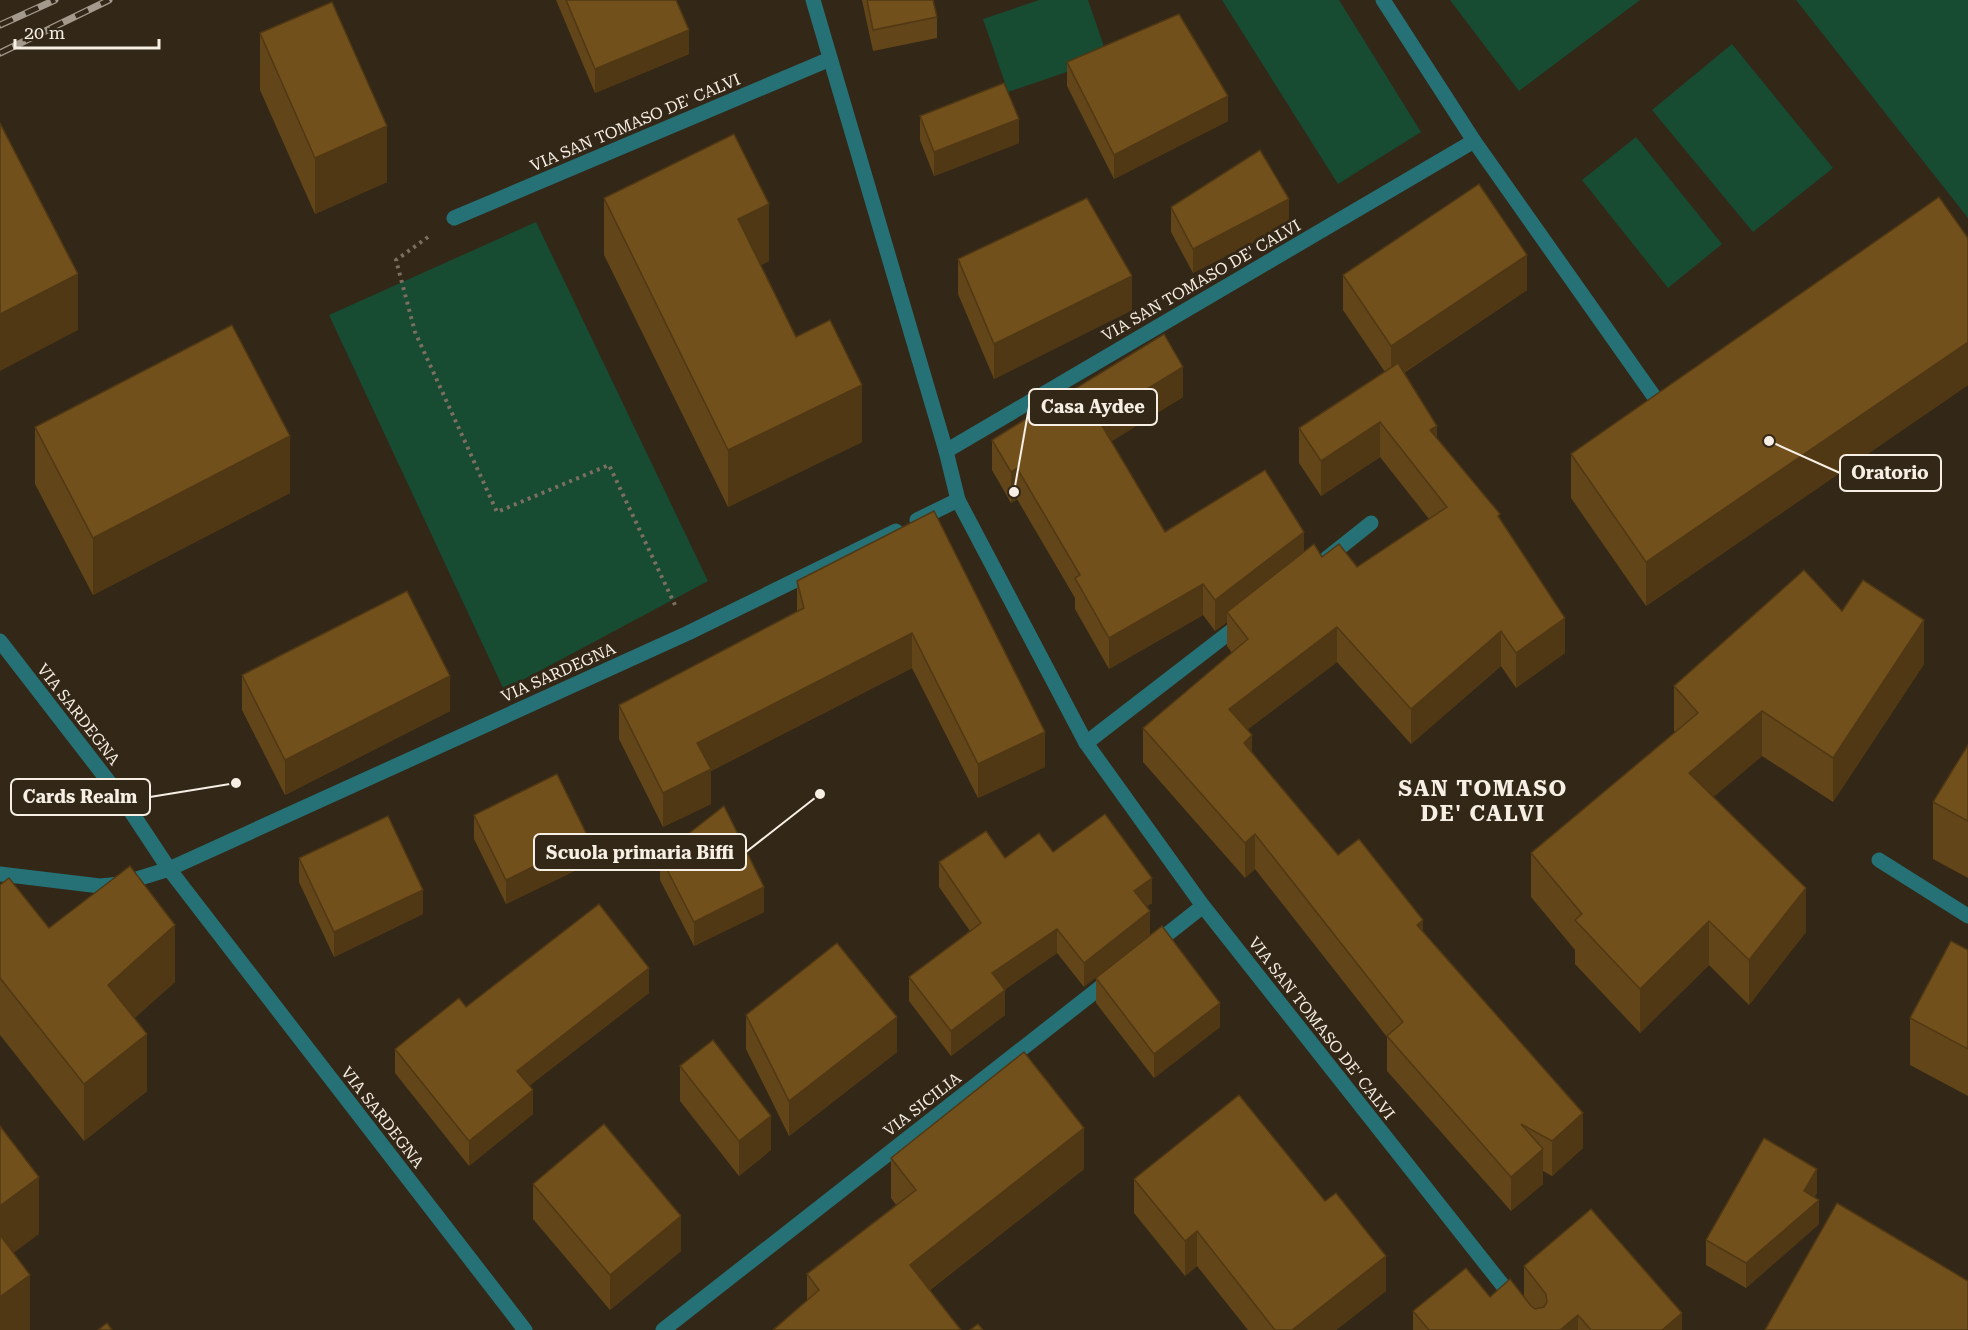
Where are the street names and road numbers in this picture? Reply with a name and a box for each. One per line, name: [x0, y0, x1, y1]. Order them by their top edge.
street label: VIA SAN TOMASO DE' CALVI: [527, 70, 743, 175]
street label: VIA SAN TOMASO DE' CALVI: [1099, 216, 1304, 345]
street label: VIA SARDEGNA: [498, 638, 619, 706]
street label: VIA SARDEGNA: [33, 660, 125, 769]
street label: VIA SAN TOMASO DE' CALVI: [1244, 933, 1399, 1123]
street label: VIA SARDEGNA: [337, 1063, 429, 1172]
street label: VIA SICILIA: [880, 1068, 965, 1140]

